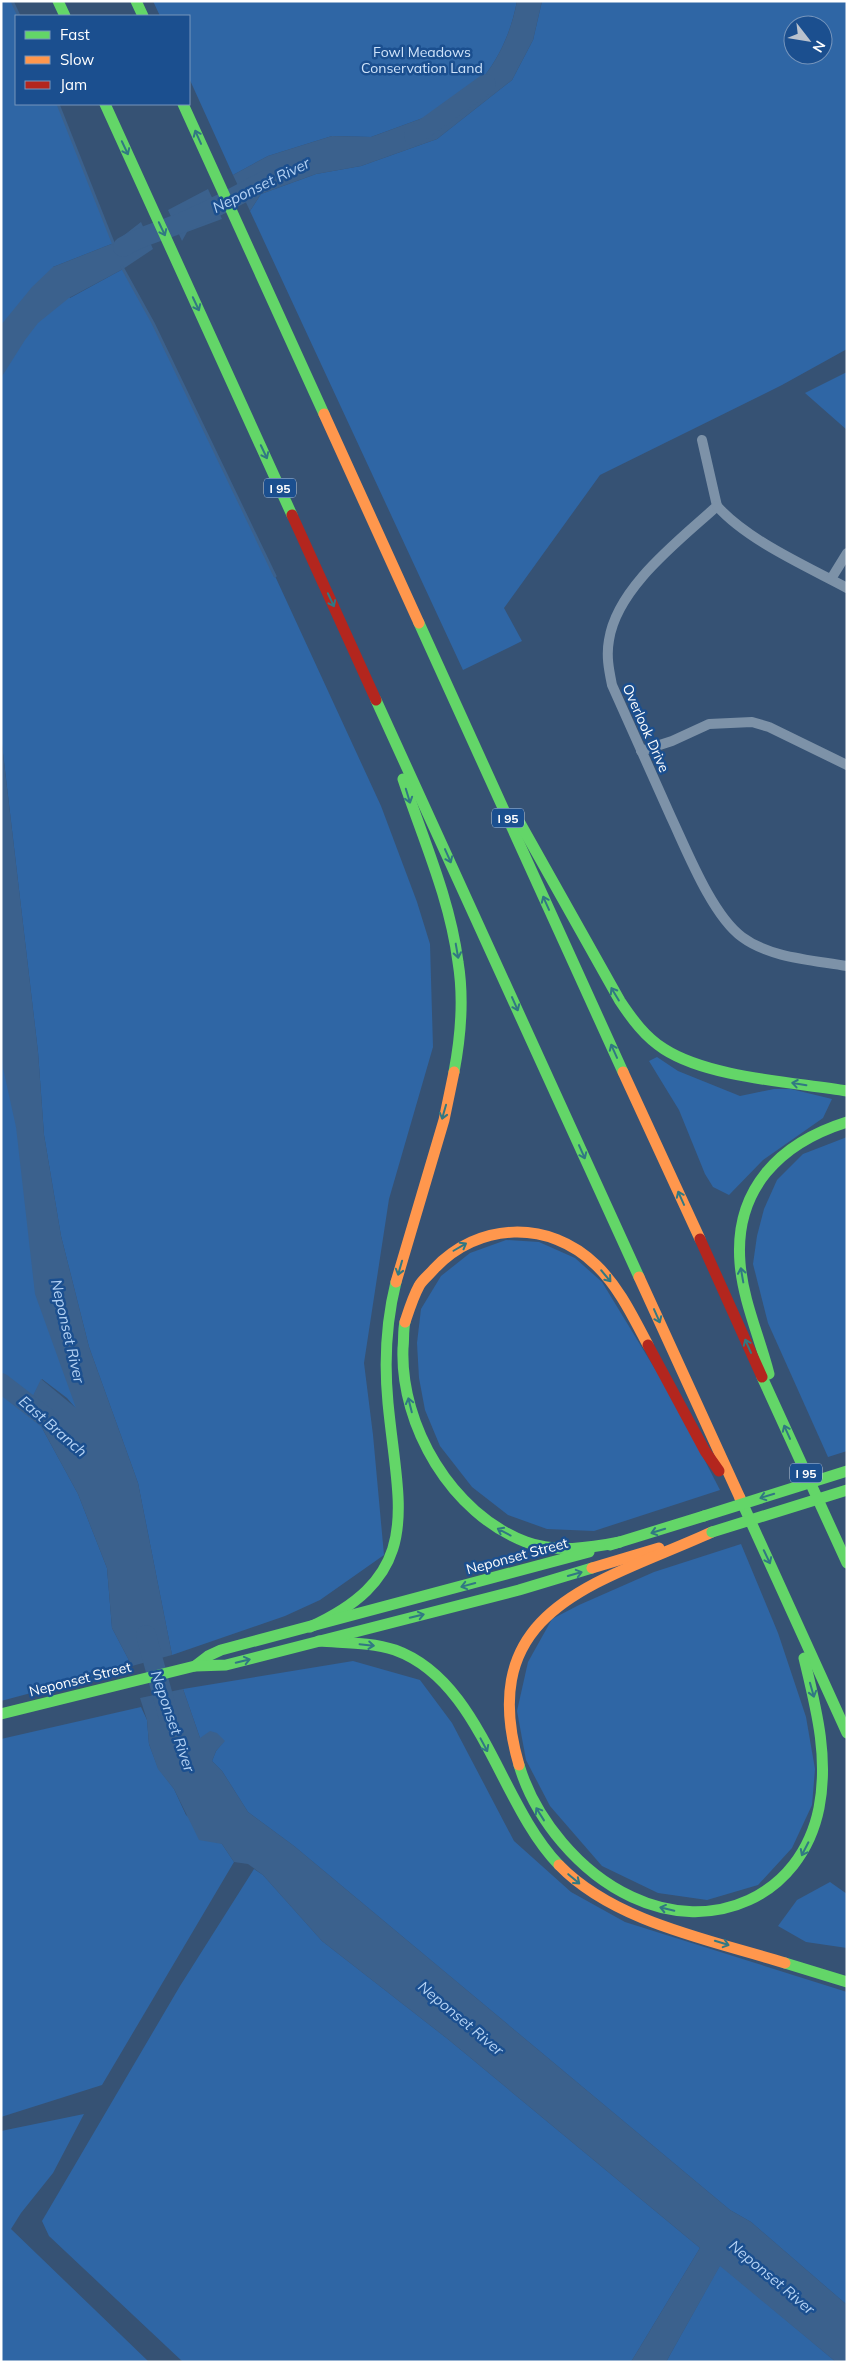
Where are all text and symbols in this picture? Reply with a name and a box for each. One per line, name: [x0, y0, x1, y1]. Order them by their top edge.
legend: [15, 15, 190, 105]
north arrow: [783, 15, 833, 65]
text: Fast: [60, 25, 90, 44]
text: N: [809, 38, 830, 56]
park label: Fowl Meadows Conservation Land: [361, 43, 483, 77]
text: Slow: [60, 50, 94, 69]
text: Jam: [60, 75, 87, 94]
one-way arrow: [192, 129, 202, 144]
one-way arrow: [121, 140, 130, 155]
water label: Neponset River: [209, 153, 313, 217]
one-way arrow: [158, 221, 167, 236]
one-way arrow: [192, 296, 201, 311]
one-way arrow: [259, 444, 269, 459]
road number: I 95: [264, 478, 296, 498]
one-way arrow: [327, 592, 337, 607]
street label: Overlook Drive: [618, 681, 674, 775]
one-way arrow: [404, 788, 414, 804]
road number: I 95: [492, 808, 524, 828]
one-way arrow: [444, 848, 453, 863]
one-way arrow: [541, 896, 551, 911]
one-way arrow: [453, 943, 462, 959]
one-way arrow: [610, 988, 620, 1002]
one-way arrow: [511, 996, 521, 1011]
one-way arrow: [608, 1044, 618, 1059]
one-way arrow: [791, 1078, 807, 1088]
one-way arrow: [439, 1103, 449, 1119]
one-way arrow: [578, 1144, 588, 1159]
one-way arrow: [676, 1191, 686, 1206]
one-way arrow: [452, 1241, 466, 1251]
one-way arrow: [395, 1260, 405, 1276]
one-way arrow: [736, 1267, 746, 1283]
one-way arrow: [600, 1270, 611, 1283]
water label: Neponset River: [47, 1277, 89, 1385]
one-way arrow: [653, 1308, 662, 1323]
one-way arrow: [743, 1339, 753, 1354]
water label: East Branch: [15, 1391, 91, 1461]
one-way arrow: [405, 1398, 414, 1414]
one-way arrow: [782, 1425, 792, 1440]
road number: I 95: [790, 1464, 822, 1482]
one-way arrow: [759, 1492, 775, 1502]
one-way arrow: [650, 1526, 666, 1536]
one-way arrow: [497, 1527, 512, 1536]
street label: Neponset Street: [464, 1534, 570, 1578]
one-way arrow: [762, 1549, 772, 1564]
one-way arrow: [566, 1569, 582, 1579]
one-way arrow: [460, 1581, 476, 1591]
one-way arrow: [409, 1611, 425, 1620]
one-way arrow: [359, 1640, 375, 1650]
one-way arrow: [235, 1655, 251, 1665]
street label: Neponset Street: [27, 1658, 133, 1700]
water label: Neponset River: [147, 1668, 199, 1775]
one-way arrow: [807, 1682, 817, 1698]
one-way arrow: [480, 1737, 489, 1752]
one-way arrow: [535, 1807, 546, 1821]
one-way arrow: [800, 1841, 809, 1856]
one-way arrow: [568, 1873, 581, 1884]
one-way arrow: [660, 1904, 676, 1913]
one-way arrow: [713, 1939, 729, 1949]
water label: Neponset River: [414, 1977, 508, 2060]
water label: Neponset River: [725, 2236, 819, 2319]

